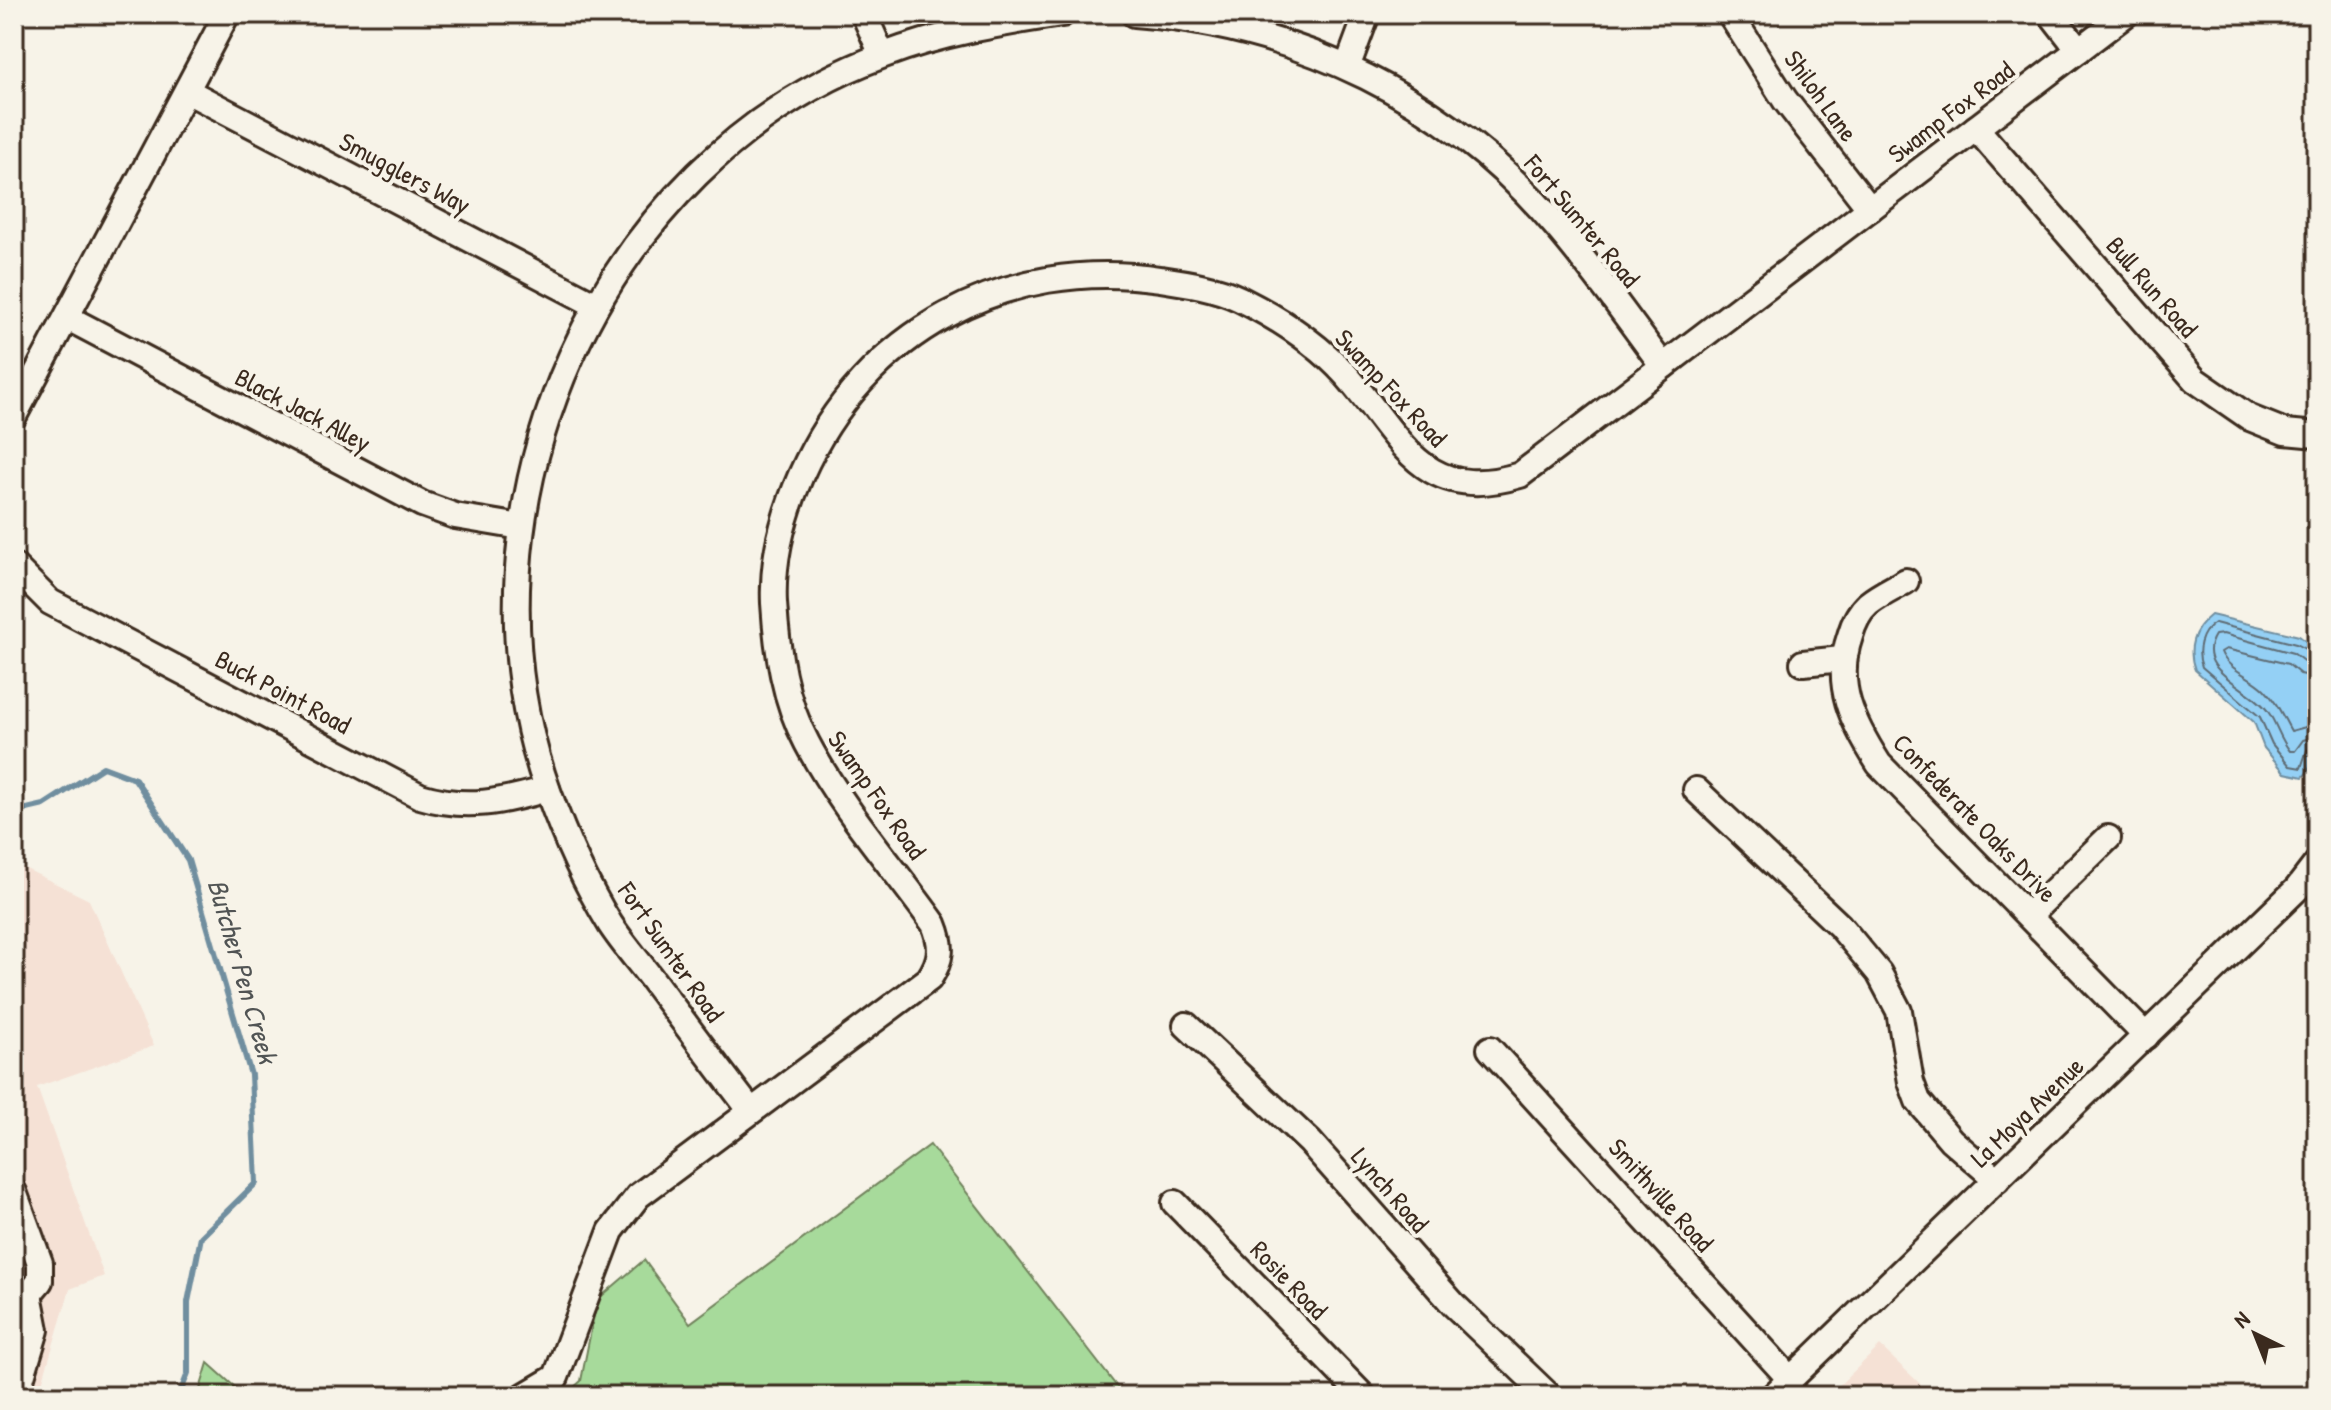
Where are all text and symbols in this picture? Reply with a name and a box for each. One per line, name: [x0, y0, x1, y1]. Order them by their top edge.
street label: Shiloh Lane: [1776, 43, 1866, 148]
street label: Swamp Fox Road: [1880, 53, 2021, 171]
street label: Smugglers Way: [334, 123, 477, 222]
street label: Fort Sumter Road: [1516, 146, 1648, 294]
street label: Bull Run Road: [2099, 229, 2206, 345]
street label: Swamp Fox Road: [1328, 321, 1455, 454]
street label: Black Jack Alley: [229, 359, 377, 460]
street label: Buck Point Road: [209, 641, 357, 742]
street label: Swamp Fox Road: [820, 723, 935, 866]
street label: Confederate Oaks Drive: [1885, 725, 2065, 910]
street label: Fort Sumter Road: [610, 874, 733, 1029]
water label: Butcher Pen Creek: [199, 875, 288, 1070]
street label: La Moya Avenue: [1962, 1049, 2091, 1175]
street label: Smithville Road: [1601, 1130, 1722, 1259]
street label: Lynch Road: [1344, 1140, 1437, 1240]
street label: Rosie Road: [1243, 1233, 1336, 1327]
north arrow: [2215, 1294, 2295, 1374]
text: N: [2227, 1304, 2256, 1334]

